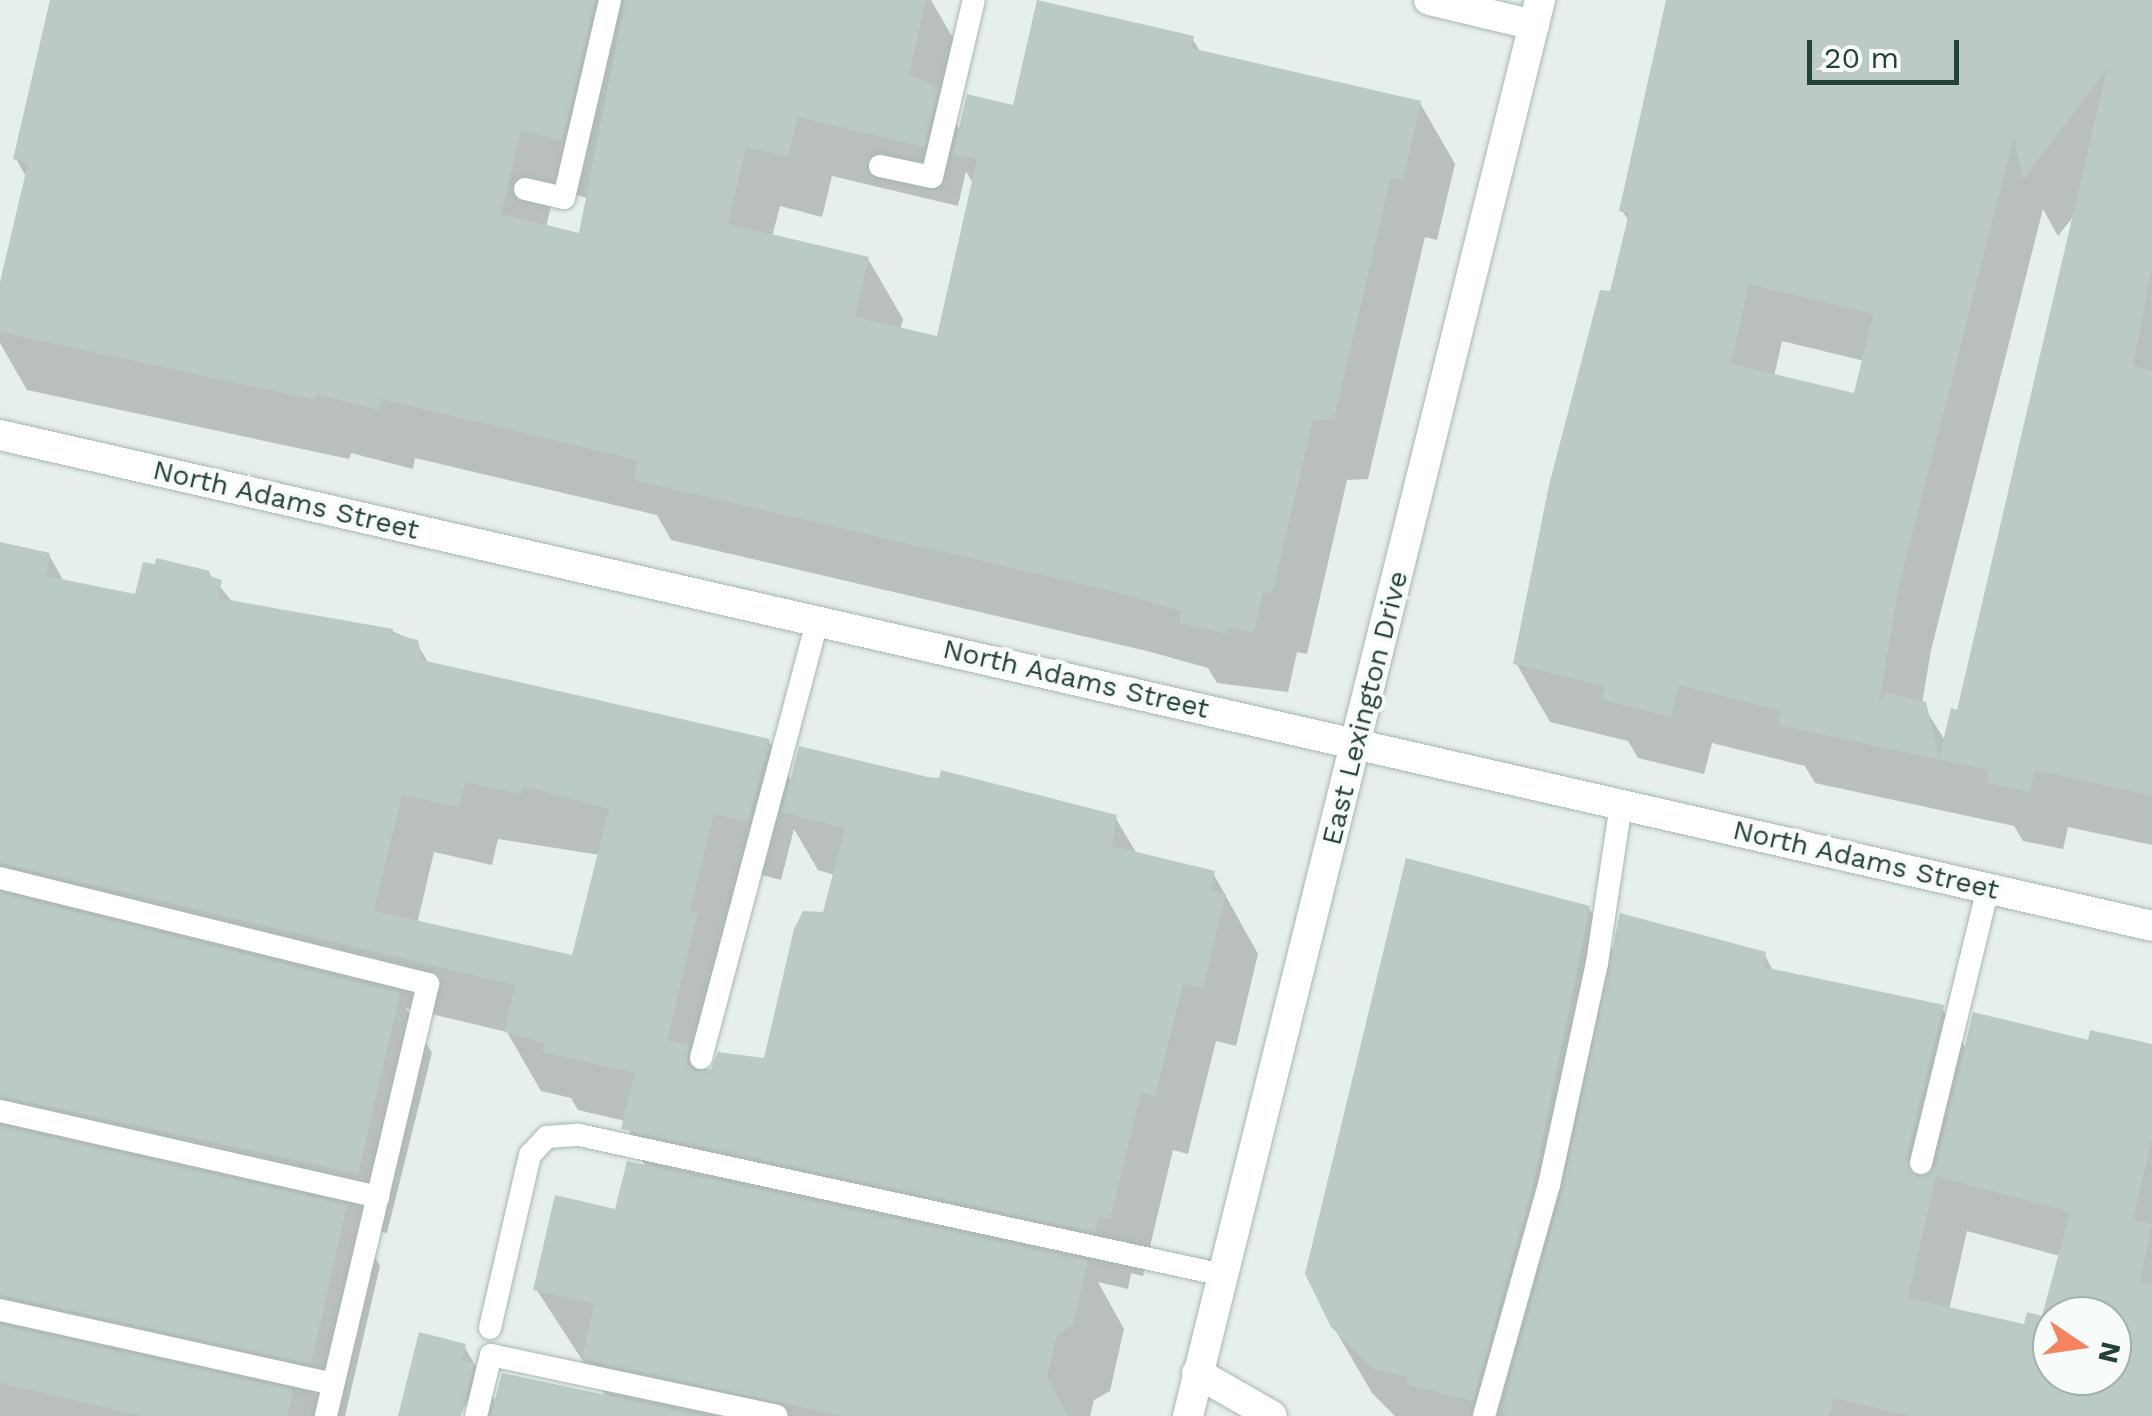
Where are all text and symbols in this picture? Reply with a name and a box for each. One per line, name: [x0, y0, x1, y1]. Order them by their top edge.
scale bar: [1812, 20, 1964, 82]
text: 20 m: [1824, 40, 1899, 75]
street label: North Adams Street: [149, 453, 423, 547]
street label: East Lexington Drive: [1315, 567, 1415, 849]
street label: North Adams Street: [939, 632, 1213, 726]
street label: North Adams Street: [1729, 813, 2003, 907]
north arrow: [2032, 1296, 2132, 1396]
text: N: [2091, 1339, 2128, 1366]

